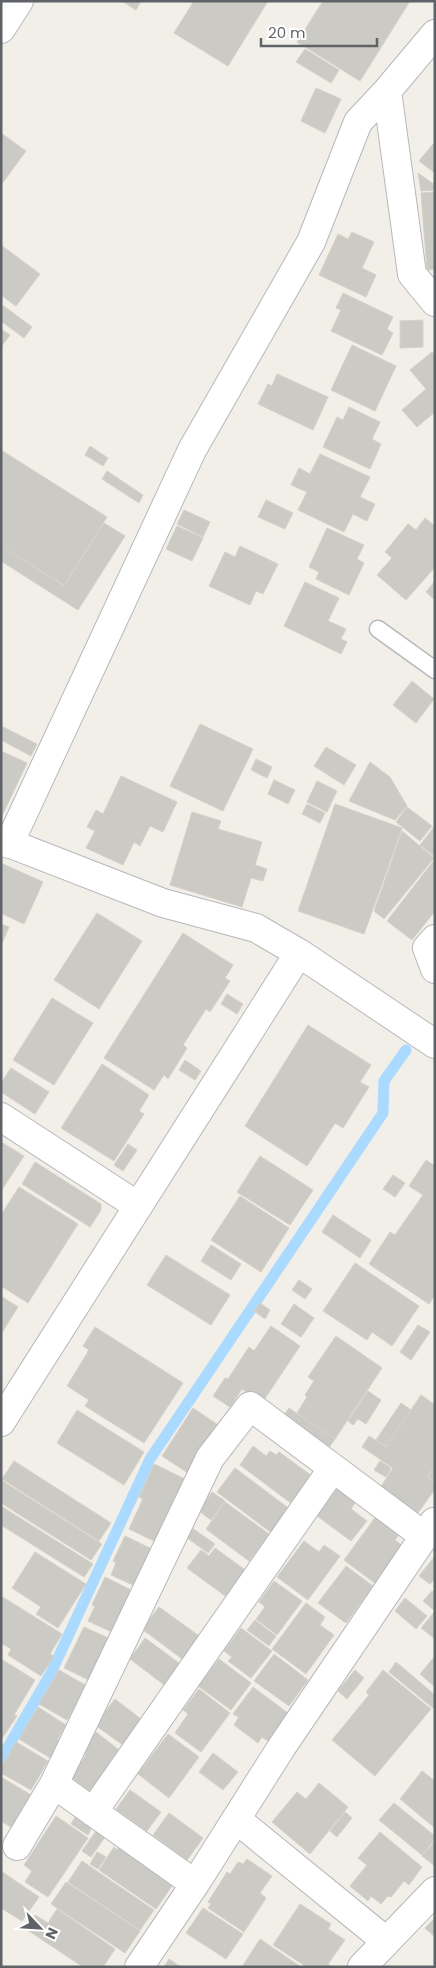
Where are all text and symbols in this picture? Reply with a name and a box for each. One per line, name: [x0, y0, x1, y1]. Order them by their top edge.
scale bar: [261, 15, 377, 47]
text: 20 m: [268, 22, 306, 43]
north arrow: [15, 1903, 65, 1953]
text: N: [40, 1924, 63, 1942]

